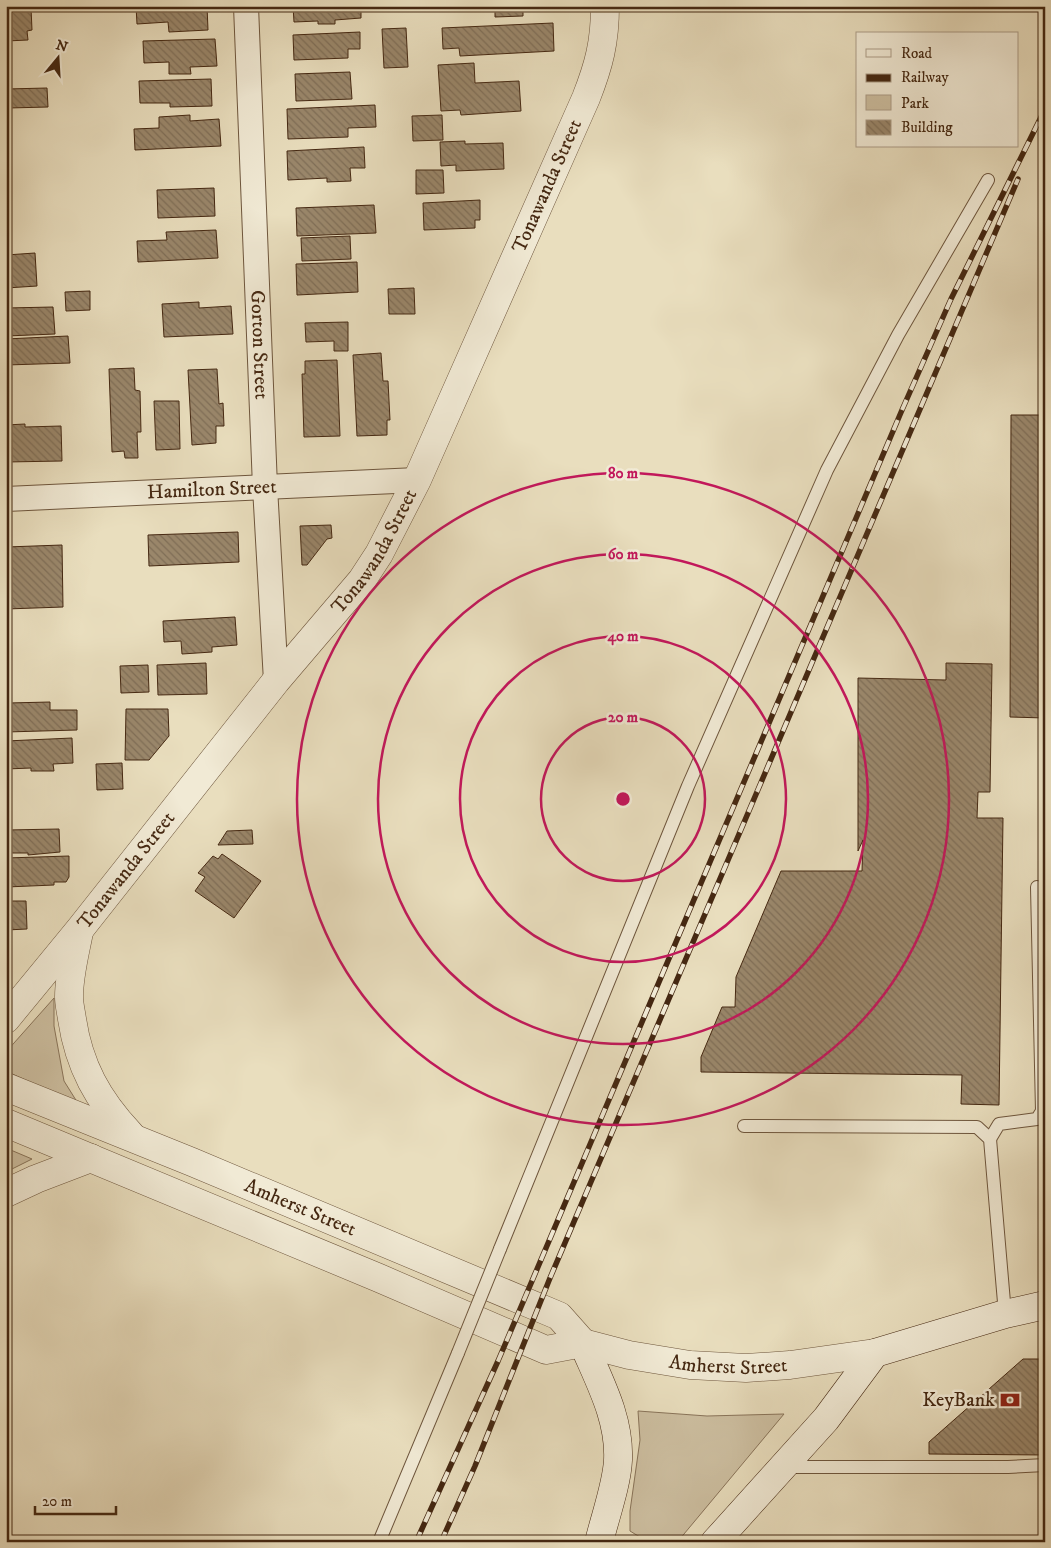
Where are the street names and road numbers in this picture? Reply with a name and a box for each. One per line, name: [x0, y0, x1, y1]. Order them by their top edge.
street label: Tonawanda Street: [507, 115, 588, 257]
street label: Gorton Street: [245, 290, 274, 400]
street label: Hamilton Street: [146, 474, 277, 505]
street label: Tonawanda Street: [326, 485, 423, 619]
street label: Tonawanda Street: [72, 807, 180, 935]
street label: Amherst Street: [241, 1173, 360, 1242]
street label: Amherst Street: [667, 1349, 788, 1381]

